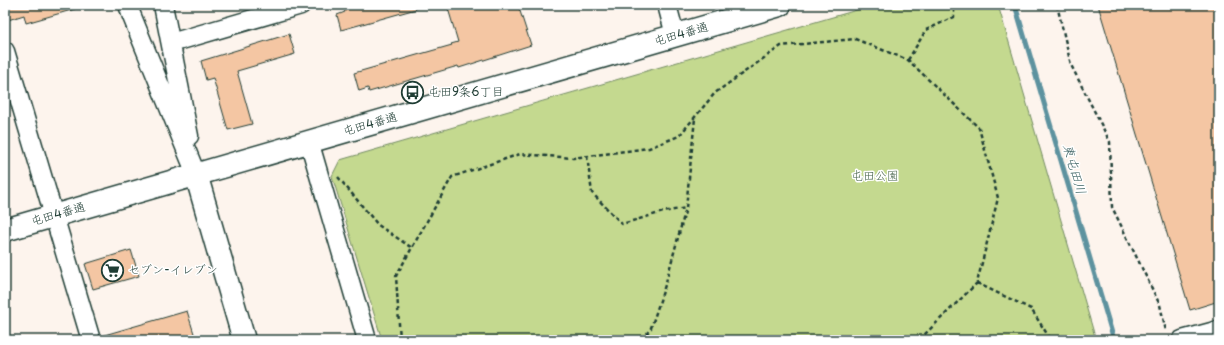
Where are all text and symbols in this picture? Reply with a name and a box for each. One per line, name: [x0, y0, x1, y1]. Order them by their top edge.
street label: 屯田4番通: [651, 17, 710, 49]
bus stop icon: 屯田9条6丁目: [399, 79, 425, 105]
place label: 屯田9条6丁目: [428, 82, 503, 100]
street label: 屯田4番通: [340, 107, 399, 139]
water label: 東屯田川: [1059, 141, 1092, 196]
park label: 屯田公園: [851, 166, 899, 184]
street label: 屯田4番通: [28, 197, 87, 229]
supermarket icon: セブン-イレブン: [99, 257, 125, 283]
place label: セブン-イレブン: [128, 260, 218, 278]

